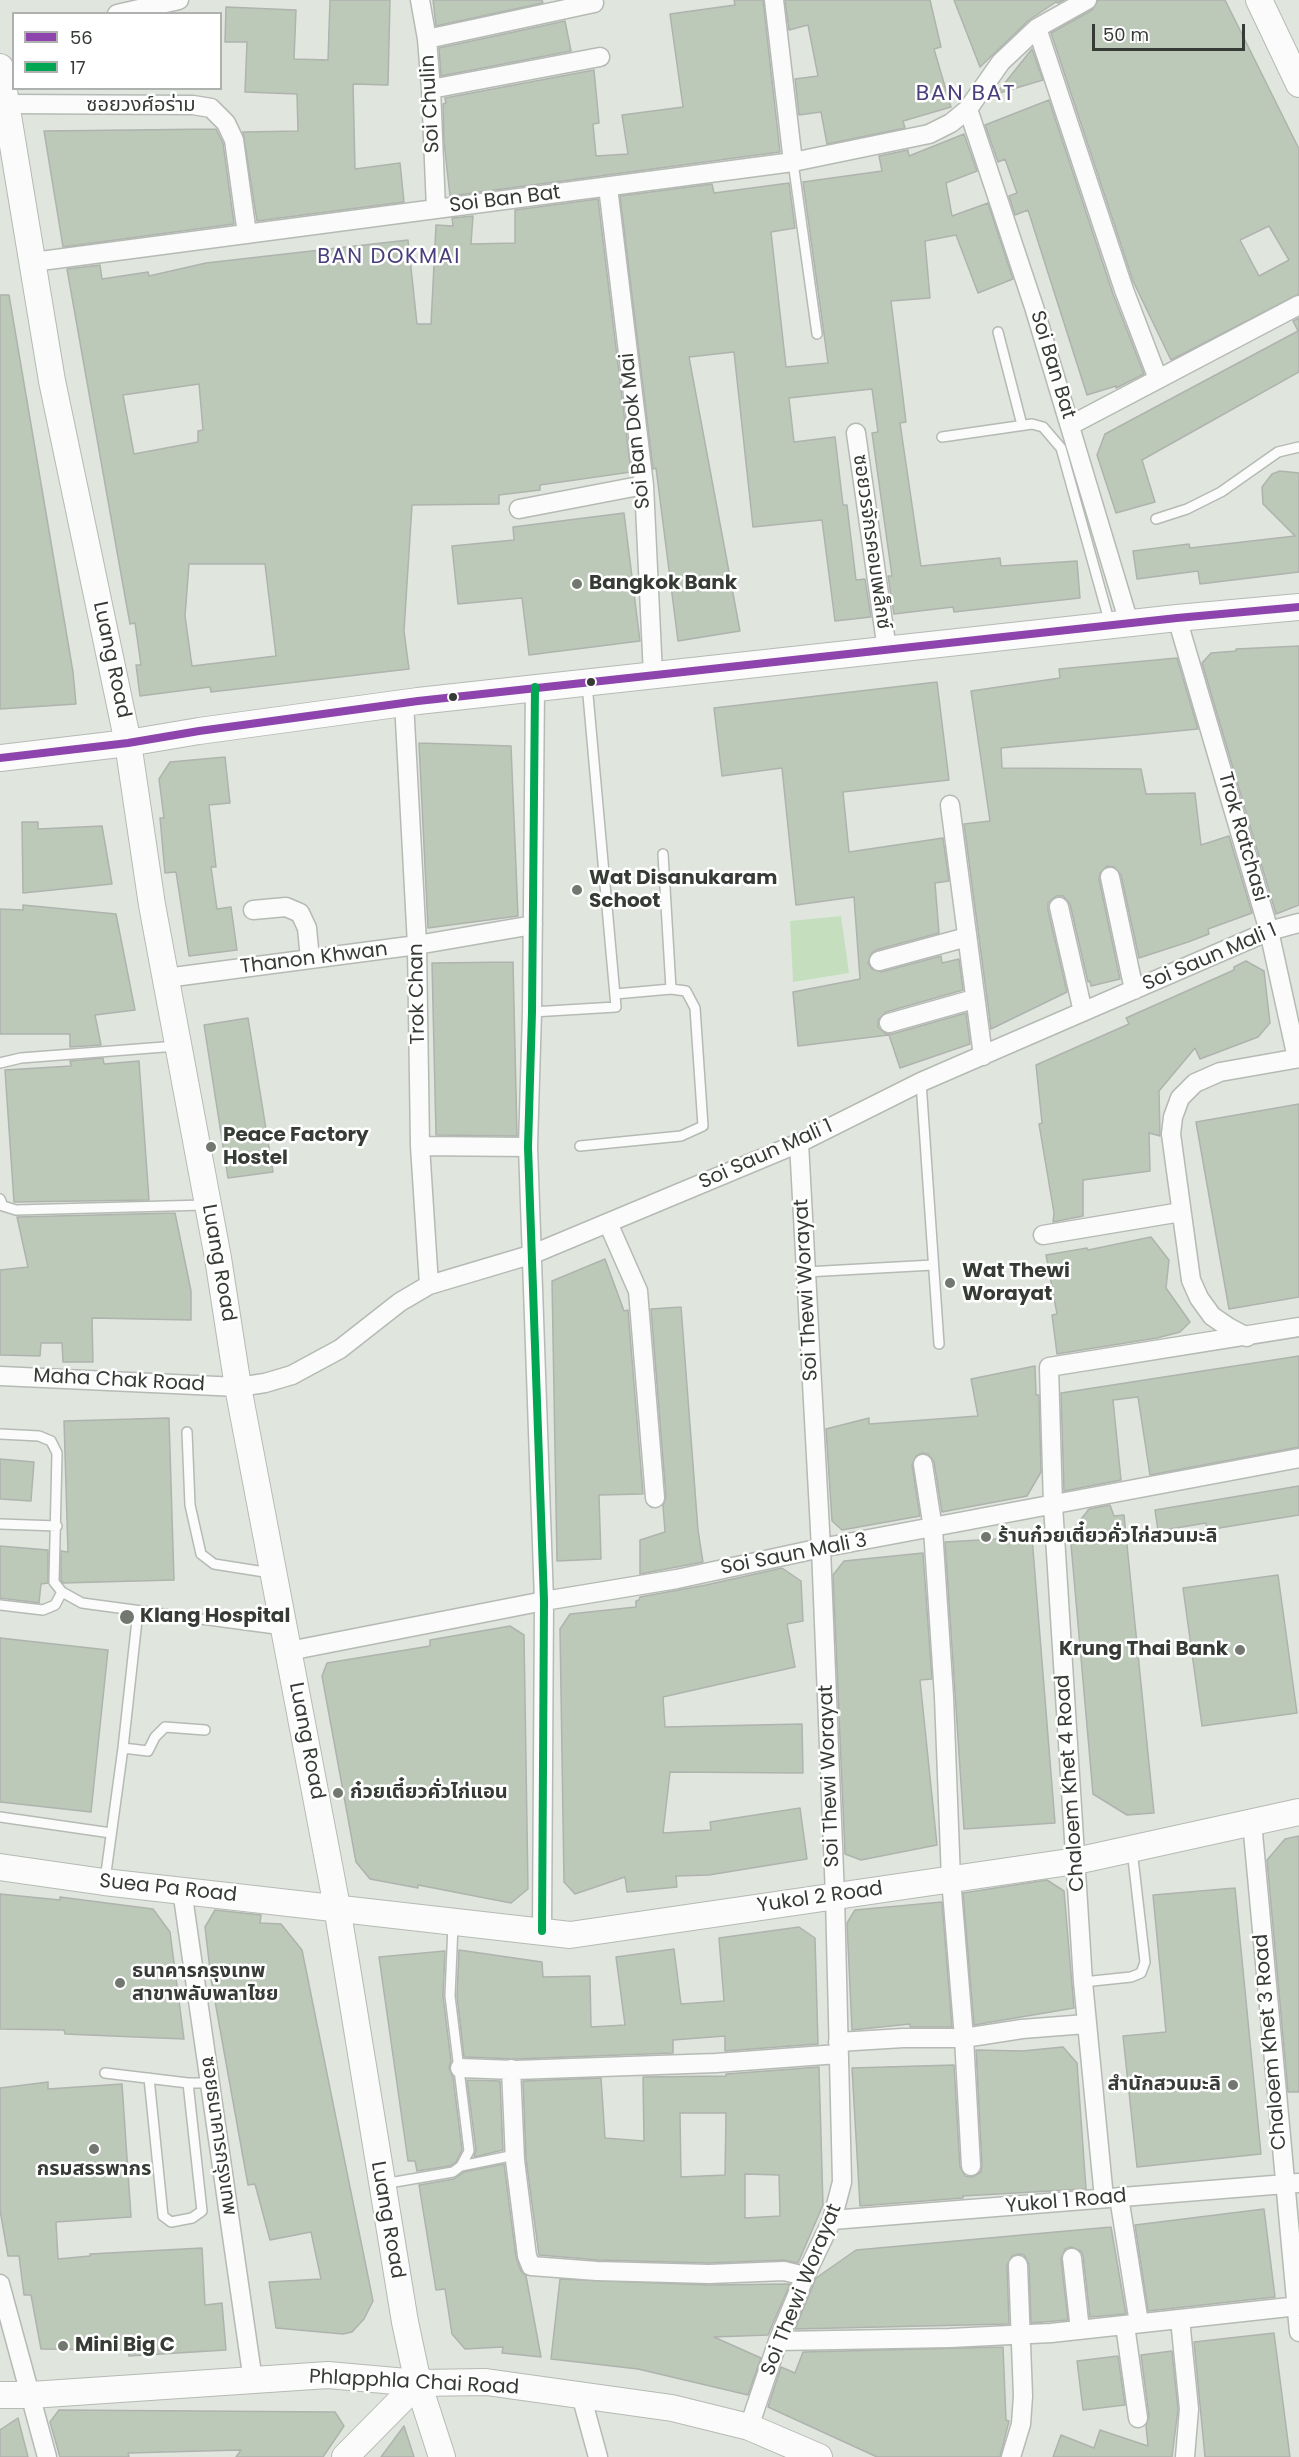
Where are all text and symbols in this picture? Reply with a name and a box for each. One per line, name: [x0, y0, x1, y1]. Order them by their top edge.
legend: [12, 12, 222, 90]
scale bar: [1095, 12, 1248, 50]
text: 50 m: [1103, 22, 1149, 47]
text: 56: [70, 25, 93, 50]
street label: Soi Chulin: [416, 54, 446, 154]
text: 17: [70, 55, 86, 80]
district label: BAN BAT: [916, 81, 1016, 107]
street label: ซอยวงศ์อร่าม: [86, 94, 196, 118]
street label: Soi Ban Bat: [448, 181, 562, 219]
district label: BAN DOKMAI: [317, 245, 461, 271]
street label: Soi Ban Bat: [1024, 308, 1080, 422]
street label: Soi Ban Dok Mai: [616, 352, 656, 510]
street label: ซอยวรจักรคอมเพล็กซ์: [847, 453, 895, 631]
place label: Bangkok Bank: [589, 572, 737, 596]
marker: Bangkok Bank: [570, 577, 584, 591]
street label: Luang Road: [87, 599, 135, 721]
unlabelled marker: [585, 676, 597, 688]
unlabelled marker: [447, 691, 459, 703]
street label: Trok Ratchasi: [1212, 770, 1272, 904]
place label: Wat Disanukaram Schoot: [589, 867, 777, 914]
marker: Wat Disanukaram Schoot: [570, 883, 584, 897]
street label: Soi Saun Mali 1: [1139, 919, 1281, 997]
street label: Thanon Khwan: [239, 938, 389, 980]
street label: Trok Chan: [405, 943, 431, 1045]
street label: Soi Saun Mali 1: [696, 1115, 836, 1195]
place label: Peace Factory Hostel: [223, 1124, 369, 1171]
marker: Peace Factory Hostel: [204, 1140, 218, 1154]
street label: Soi Thewi Worayat: [790, 1198, 824, 1382]
street label: Luang Road: [196, 1203, 240, 1323]
place label: Wat Thewi Worayat: [962, 1260, 1070, 1307]
marker: Wat Thewi Worayat: [943, 1276, 957, 1290]
street label: Maha Chak Road: [33, 1365, 205, 1397]
place label: ร้านก๋วยเตี๋ยวคั่วไก่สวนมะลิ: [998, 1525, 1218, 1549]
street label: Soi Saun Mali 3: [719, 1529, 869, 1581]
marker: ร้านก๋วยเตี๋ยวคั่วไก่สวนมะลิ: [979, 1530, 993, 1544]
place label: Klang Hospital: [140, 1605, 290, 1629]
marker: Klang Hospital: [118, 1608, 136, 1626]
place label: Krung Thai Bank: [1059, 1638, 1228, 1662]
marker: Krung Thai Bank: [1233, 1643, 1247, 1657]
street label: Chaloem Khet 4 Road: [1051, 1674, 1091, 1892]
street label: Luang Road: [283, 1680, 329, 1802]
street label: Soi Thewi Worayat: [815, 1684, 845, 1868]
place label: ก๋วยเตี๋ยวคั่วไก่แอน: [350, 1781, 508, 1805]
marker: ก๋วยเตี๋ยวคั่วไก่แอน: [331, 1786, 345, 1800]
street label: Suea Pa Road: [98, 1870, 238, 1908]
street label: Yukol 2 Road: [756, 1877, 884, 1919]
street label: Chaloem Khet 3 Road: [1250, 1933, 1292, 2151]
place label: ธนาคารกรุงเทพ สาขาพลับพลาไชย: [132, 1960, 278, 2007]
marker: ธนาคารกรุงเทพ สาขาพลับพลาไชย: [113, 1976, 127, 1990]
street label: ซอยธนาคารกรุงเทพ: [195, 2055, 241, 2217]
place label: สำนักสวนมะลิ: [1108, 2073, 1221, 2097]
marker: สำนักสวนมะลิ: [1226, 2078, 1240, 2092]
marker: กรมสรรพากร: [87, 2142, 101, 2156]
place label: กรมสรรพากร: [37, 2158, 151, 2182]
street label: Luang Road: [365, 2160, 409, 2280]
street label: Yukol 1 Road: [1004, 2185, 1128, 2219]
street label: Soi Thewi Worayat: [757, 2201, 847, 2379]
place label: Mini Big C: [75, 2334, 175, 2358]
marker: Mini Big C: [56, 2339, 70, 2353]
street label: Phlapphla Chai Road: [308, 2366, 520, 2400]

